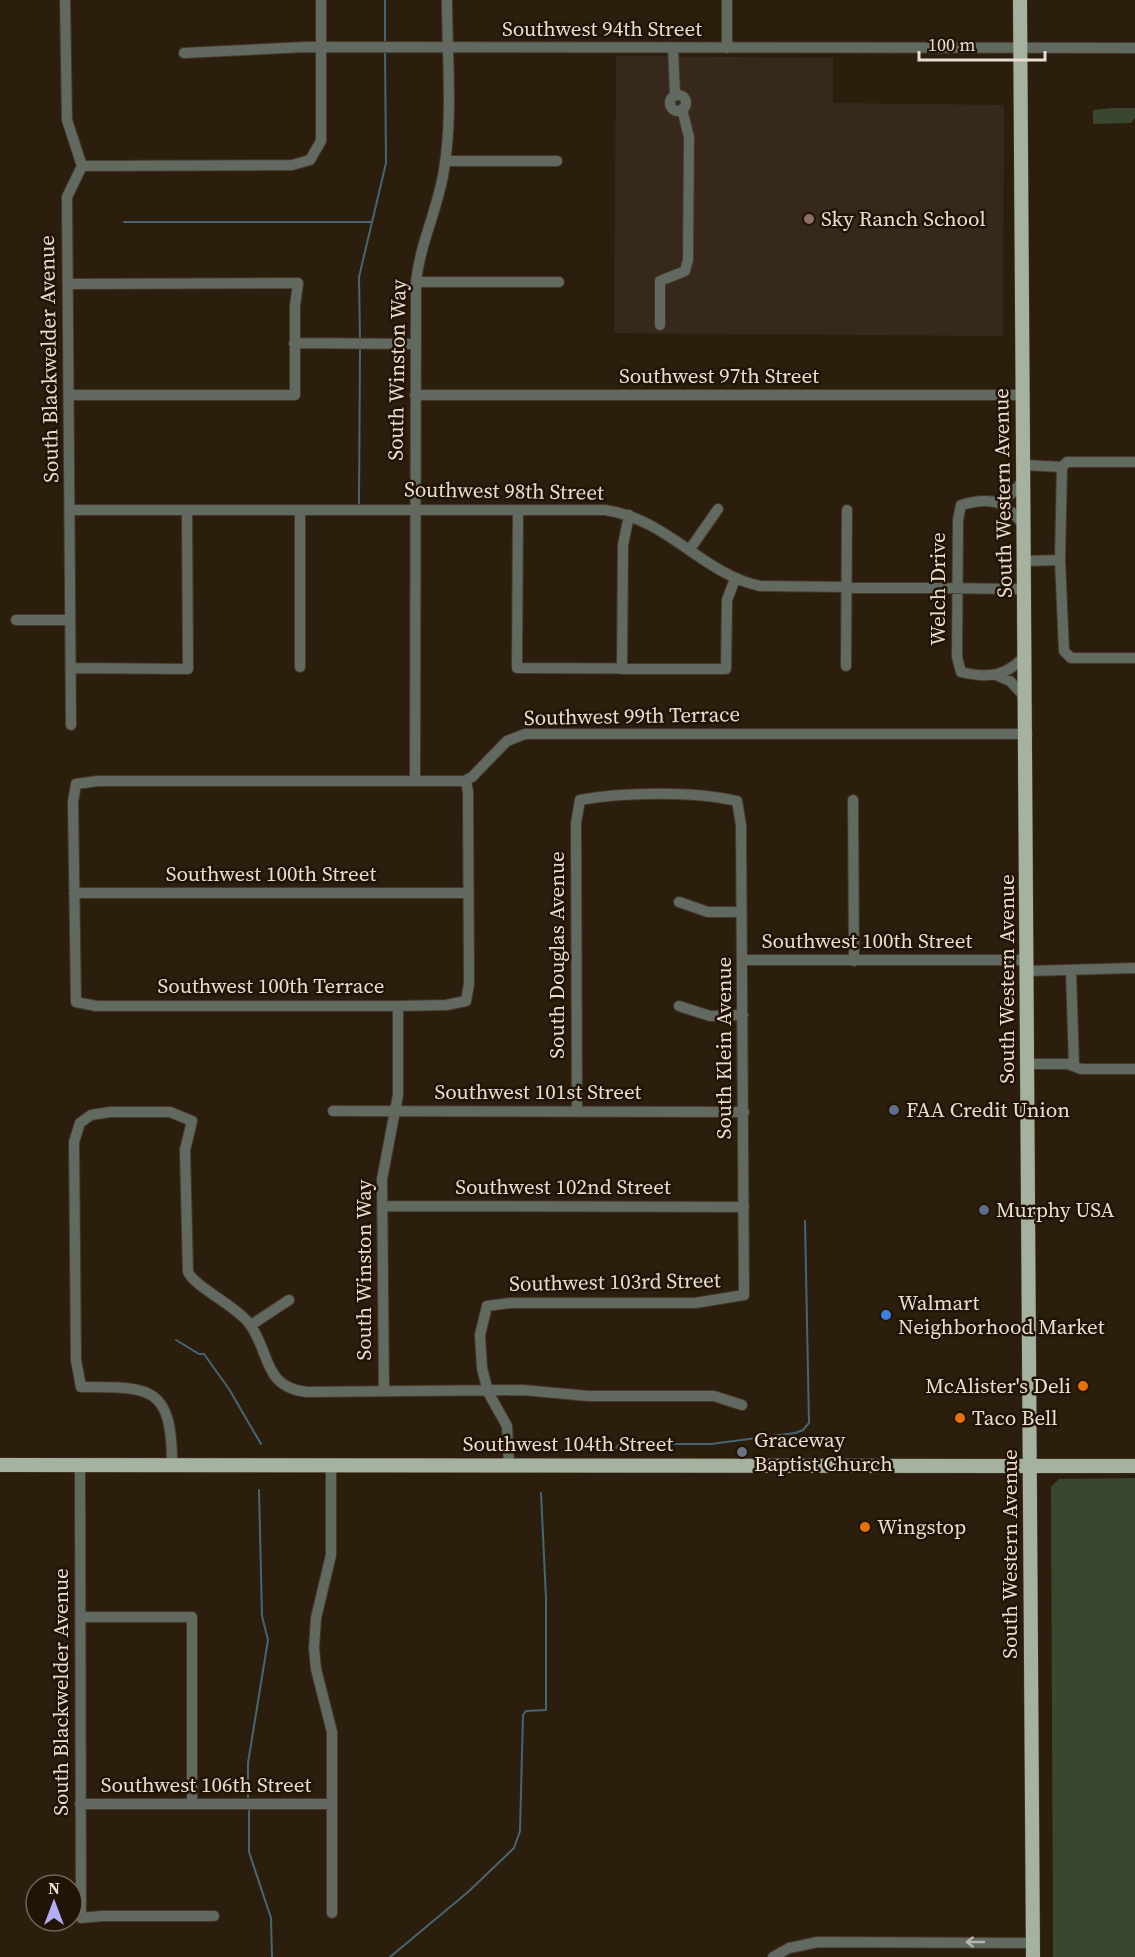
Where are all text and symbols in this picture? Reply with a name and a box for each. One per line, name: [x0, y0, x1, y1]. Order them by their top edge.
street label: Southwest 94th Street: [502, 14, 702, 43]
scale bar: [919, 24, 1045, 62]
text: 100 m: [928, 32, 975, 57]
place label: Sky Ranch School: [821, 204, 986, 233]
marker: Sky Ranch School: [802, 212, 816, 226]
street label: South Blackwelder Avenue: [32, 235, 65, 483]
street label: South Winston Way: [380, 279, 413, 461]
street label: Southwest 97th Street: [619, 361, 819, 390]
street label: South Western Avenue: [986, 388, 1019, 598]
street label: Southwest 98th Street: [404, 474, 604, 507]
street label: Welch Drive: [923, 532, 952, 646]
street label: Southwest 99th Terrace: [524, 699, 740, 732]
street label: South Douglas Avenue: [542, 851, 571, 1059]
street label: Southwest 100th Street: [166, 859, 376, 888]
street label: South Western Avenue: [992, 874, 1021, 1084]
street label: Southwest 100th Street: [762, 926, 972, 955]
street label: South Klein Avenue: [709, 957, 738, 1139]
street label: Southwest 100th Terrace: [158, 971, 384, 1000]
street label: Southwest 101st Street: [435, 1077, 642, 1106]
place label: FAA Credit Union: [906, 1095, 1070, 1124]
marker: FAA Credit Union: [887, 1103, 901, 1117]
street label: Southwest 102nd Street: [455, 1172, 671, 1201]
street label: South Winston Way: [349, 1179, 378, 1361]
place label: Murphy USA: [996, 1195, 1114, 1224]
marker: Murphy USA: [977, 1203, 991, 1217]
street label: Southwest 103rd Street: [509, 1265, 721, 1298]
place label: Walmart Neighborhood Market: [898, 1288, 1105, 1341]
marker: Walmart Neighborhood Market: [879, 1308, 893, 1322]
place label: McAlister's Deli: [925, 1371, 1071, 1400]
marker: McAlister's Deli: [1076, 1379, 1090, 1393]
place label: Taco Bell: [972, 1403, 1057, 1432]
marker: Taco Bell: [953, 1411, 967, 1425]
place label: Graceway Baptist Church: [754, 1425, 893, 1478]
street label: Southwest 104th Street: [463, 1429, 673, 1458]
marker: Graceway Baptist Church: [735, 1445, 749, 1459]
street label: South Western Avenue: [995, 1449, 1024, 1659]
place label: Wingstop: [877, 1512, 966, 1541]
marker: Wingstop: [858, 1520, 872, 1534]
street label: South Blackwelder Avenue: [46, 1568, 75, 1816]
street label: Southwest 106th Street: [101, 1770, 311, 1799]
north arrow: [24, 1873, 84, 1933]
text: N: [48, 1877, 60, 1899]
one-way arrow: [965, 1936, 985, 1948]

